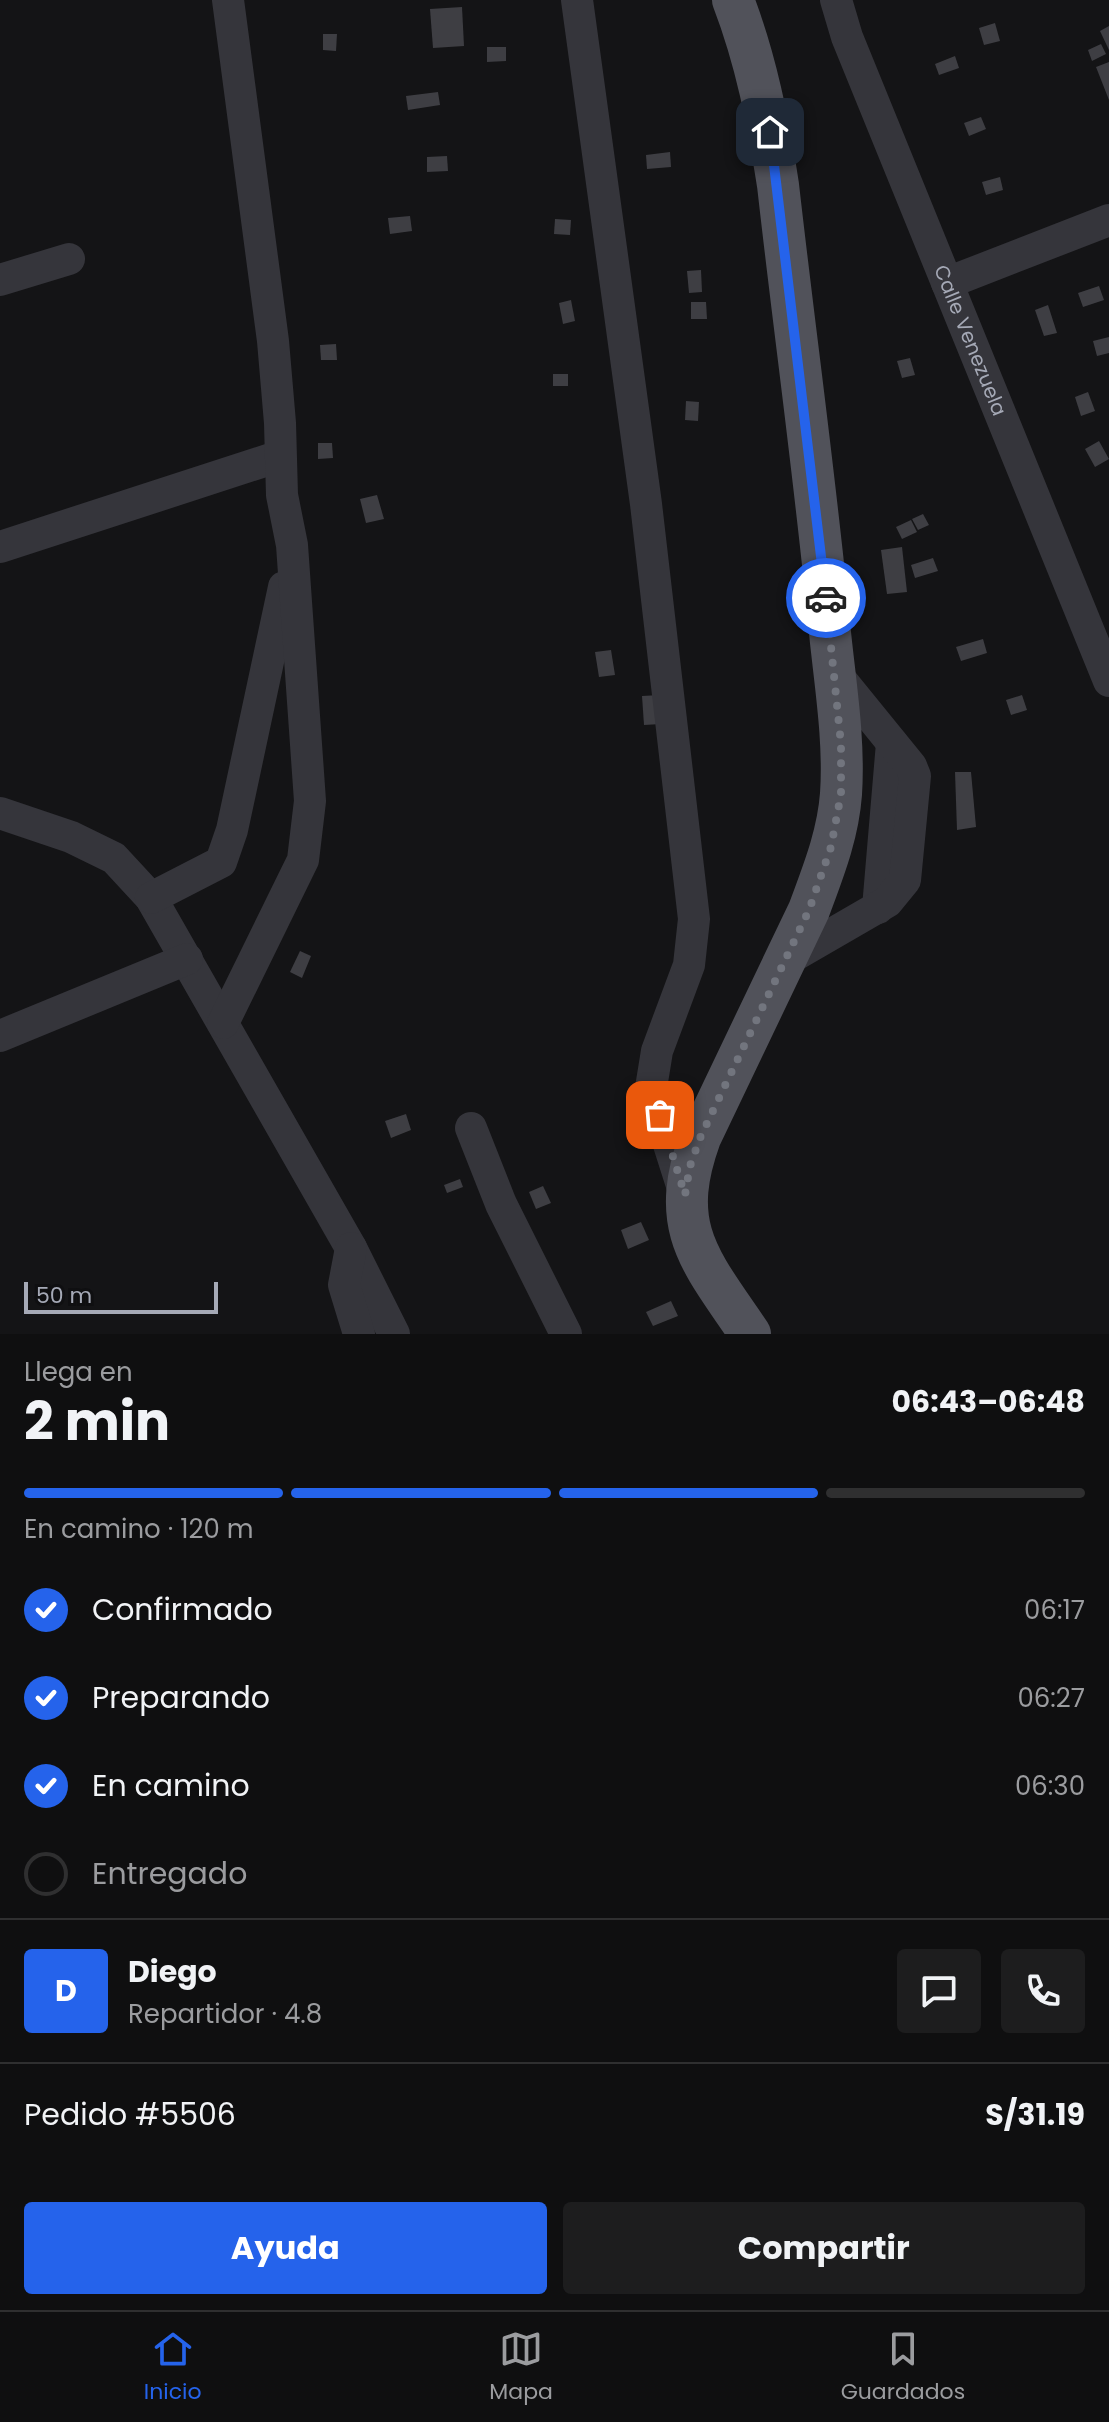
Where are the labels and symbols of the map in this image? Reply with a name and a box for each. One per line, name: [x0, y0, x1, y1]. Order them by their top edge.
pin: [736, 98, 804, 166]
street label: Calle Venezuela: [927, 261, 1014, 420]
courier: [786, 558, 866, 638]
pin: [626, 1081, 694, 1149]
scale bar: [24, 1278, 218, 1314]

